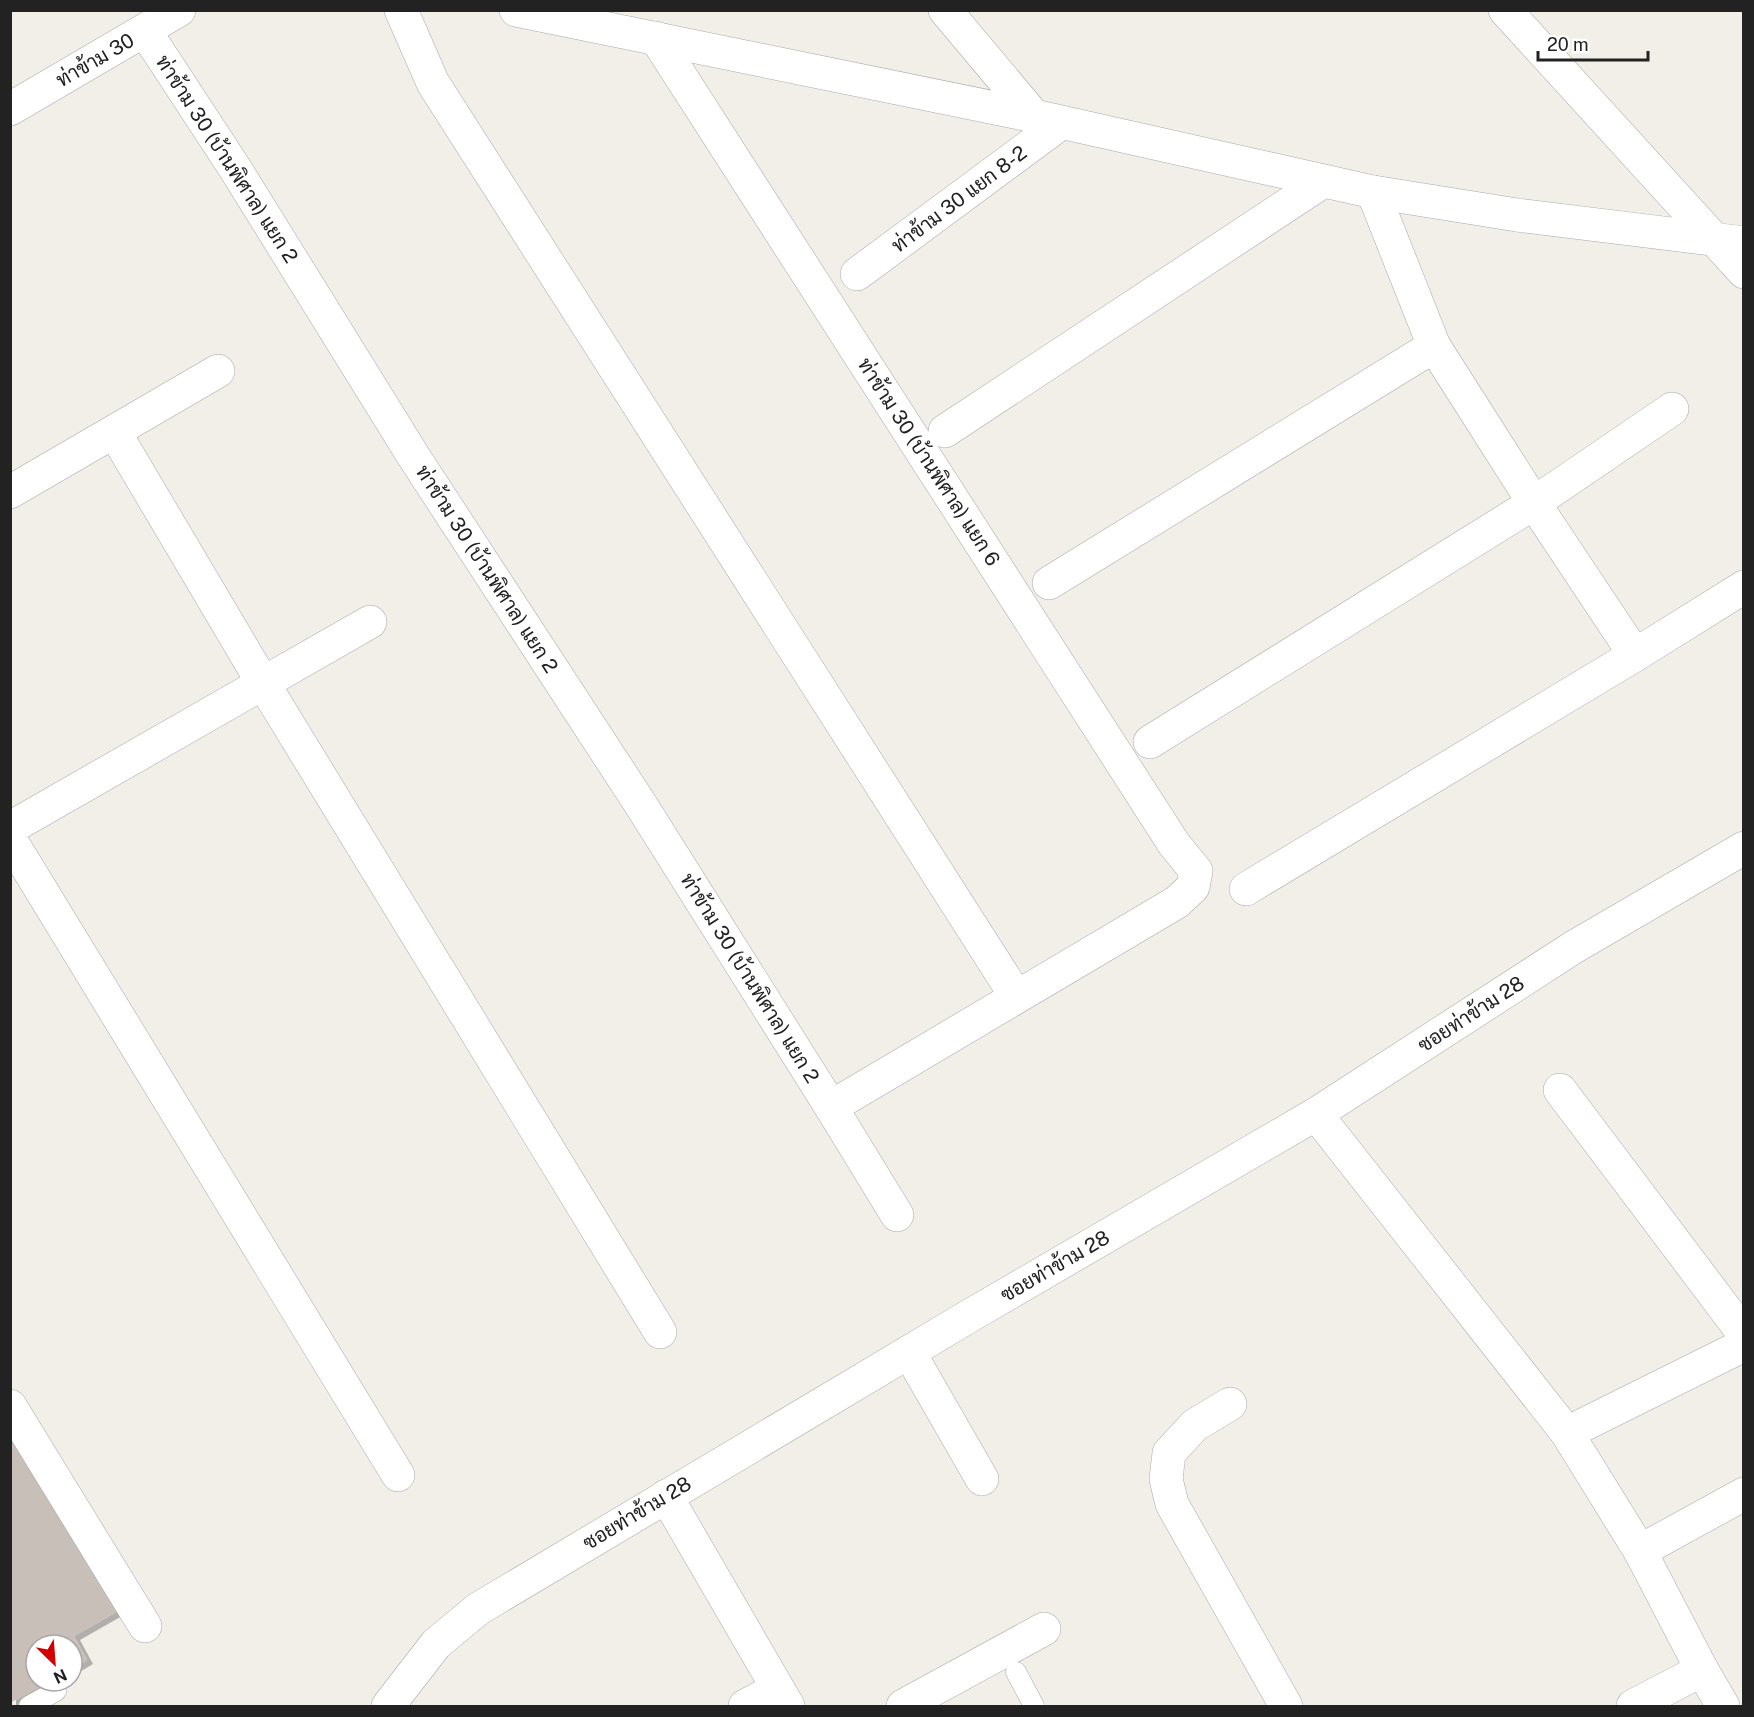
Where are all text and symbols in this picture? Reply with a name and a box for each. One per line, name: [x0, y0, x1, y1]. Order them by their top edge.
scale bar: [1538, 24, 1648, 62]
street label: ท่าข้าม 30: [52, 28, 138, 92]
text: 20 m: [1547, 34, 1589, 55]
street label: ท่าข้าม 30 (บ้านพิศาล) แยก 2: [151, 51, 303, 267]
street label: ท่าข้าม 30 แยก 8-2: [887, 140, 1031, 258]
street label: ท่าข้าม 30 (บ้านพิศาล) แยก 6: [853, 354, 1005, 570]
street label: ท่าข้าม 30 (บ้านพิศาล) แยก 2: [411, 461, 563, 677]
street label: ท่าข้าม 30 (บ้านพิศาล) แยก 2: [676, 869, 824, 1087]
street label: ซอยท่าข้าม 28: [1413, 971, 1529, 1057]
street label: ซอยท่าข้าม 28: [996, 1225, 1114, 1307]
street label: ซอยท่าข้าม 28: [579, 1471, 695, 1555]
north arrow: [24, 1633, 84, 1693]
text: N: [50, 1665, 70, 1687]

